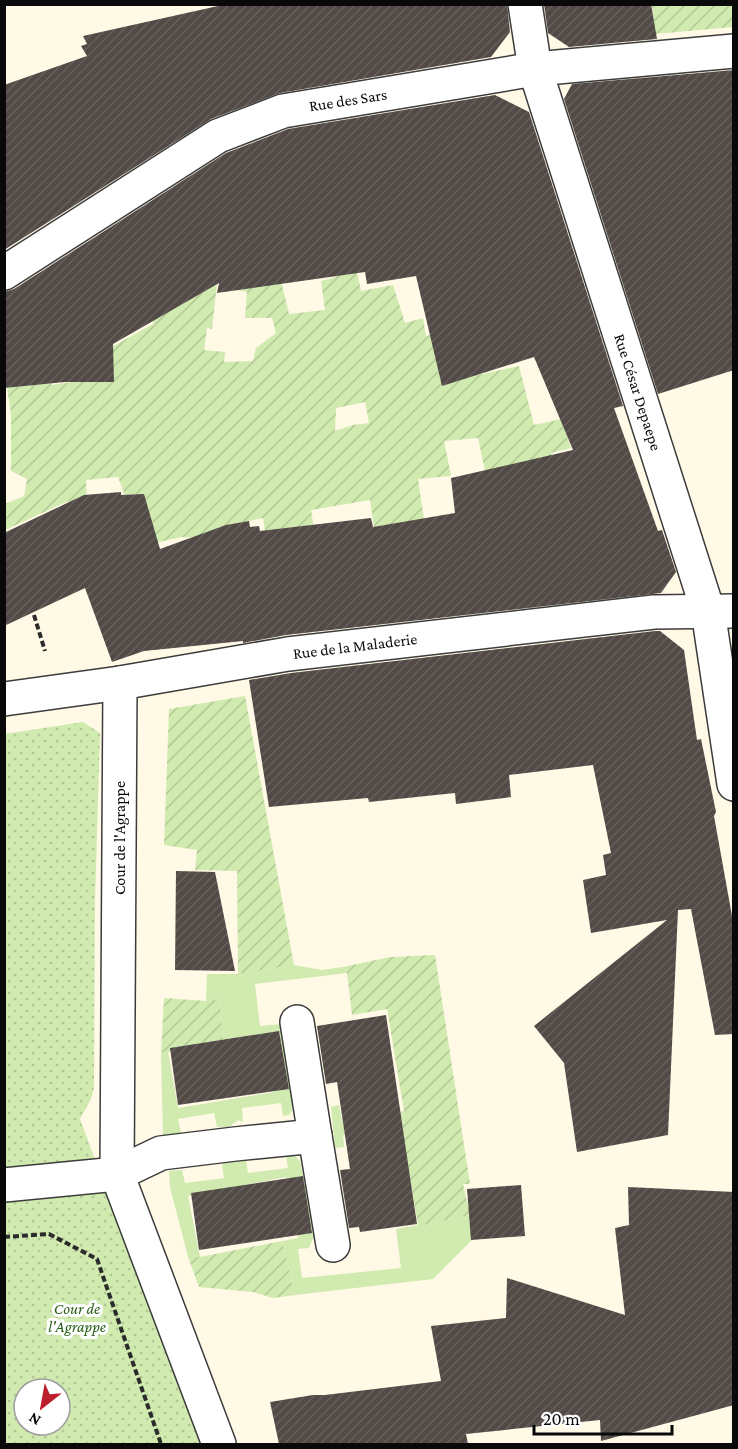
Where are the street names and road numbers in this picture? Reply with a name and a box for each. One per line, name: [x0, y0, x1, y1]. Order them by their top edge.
street label: Rue des Sars: [308, 85, 388, 115]
street label: Rue César Depaepe: [610, 331, 665, 453]
street label: Rue de la Maladerie: [292, 630, 418, 662]
street label: Cour de l'Agrappe: [111, 781, 129, 895]

